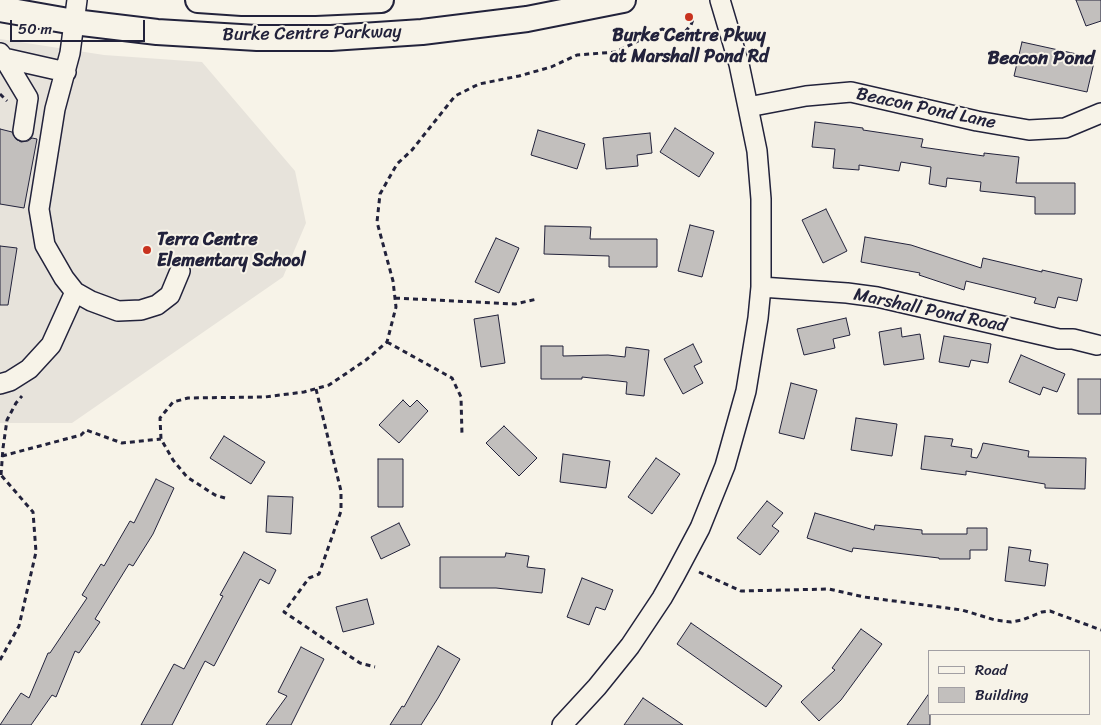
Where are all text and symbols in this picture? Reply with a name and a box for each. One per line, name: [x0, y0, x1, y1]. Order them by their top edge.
scale bar: [12, 10, 148, 42]
marker: Burke Centre Pkwy at Marshall Pond Rd: [683, 11, 695, 23]
text: 50 m: [18, 16, 52, 42]
street label: Burke Centre Parkway: [222, 22, 402, 46]
place label: Burke Centre Pkwy at Marshall Pond Rd: [610, 25, 768, 68]
district label: Beacon Pond: [988, 48, 1094, 70]
street label: Beacon Pond Lane: [854, 84, 998, 134]
place label: Terra Centre Elementary School: [157, 229, 306, 272]
marker: Terra Centre Elementary School: [141, 244, 153, 256]
street label: Marshall Pond Road: [852, 284, 1008, 338]
legend: [928, 650, 1091, 715]
text: Road: [975, 657, 1007, 683]
text: Building: [975, 682, 1029, 708]

